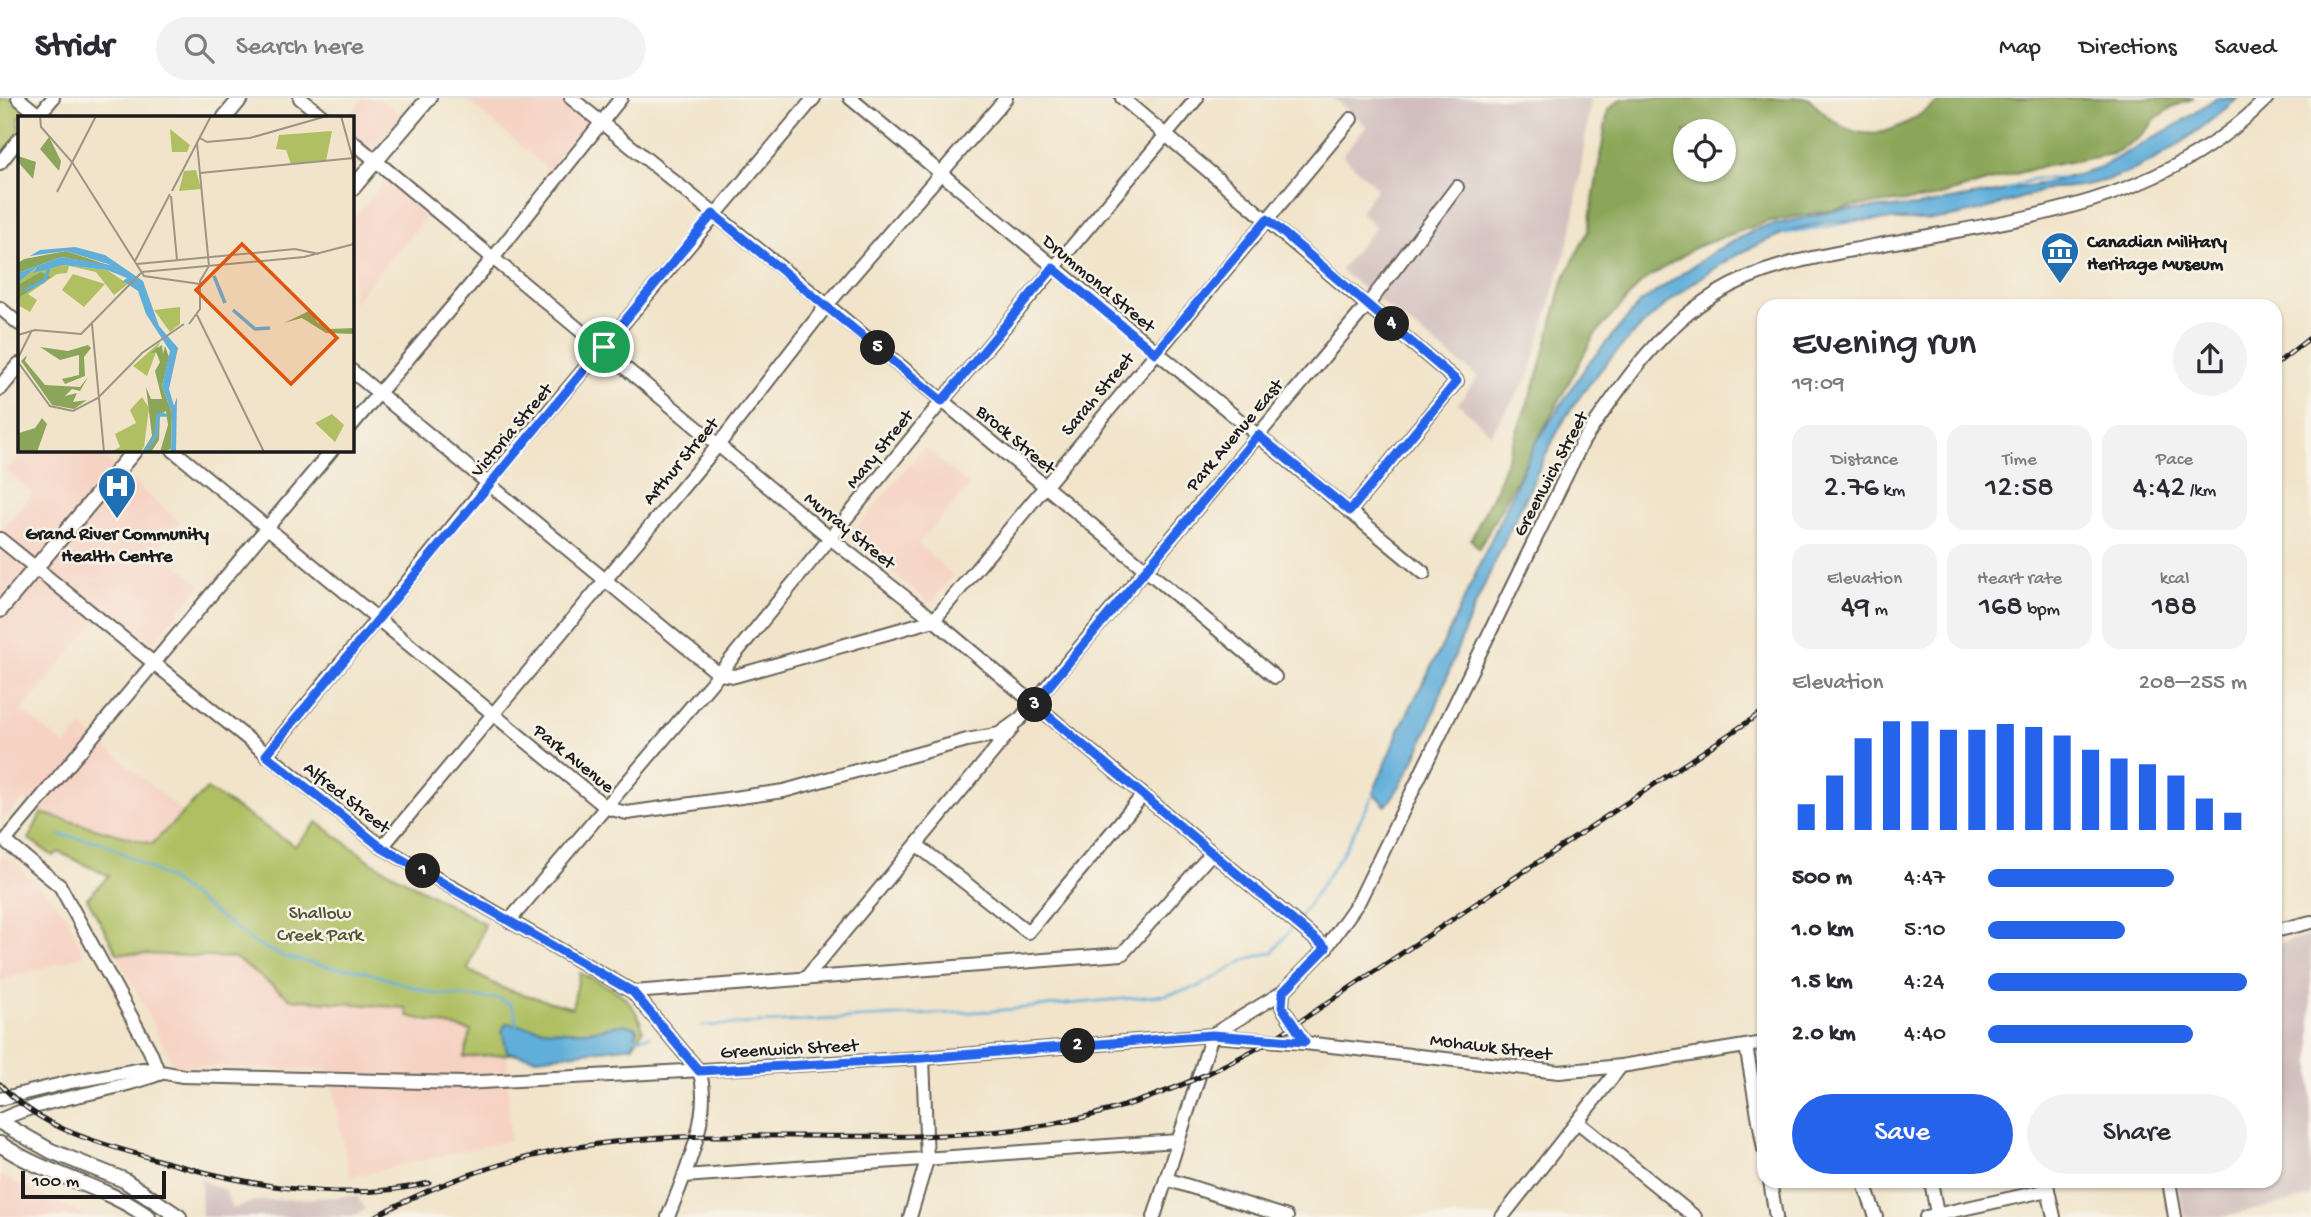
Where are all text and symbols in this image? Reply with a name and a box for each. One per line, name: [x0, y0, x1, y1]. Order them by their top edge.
search box: [156, 17, 646, 80]
text: Stridr: [35, 29, 114, 67]
icon: search: [180, 29, 218, 67]
text: Search here: [236, 33, 364, 64]
text: Map: [1999, 34, 2041, 63]
text: Directions: [2079, 34, 2177, 63]
text: Saved: [2215, 34, 2276, 63]
inset map: [18, 116, 354, 452]
map controls: [1673, 119, 1736, 182]
button: locate: [1673, 119, 1736, 182]
street label: Drummond Street: [1035, 230, 1161, 340]
museum icon: Canadian Military Heritage Museum: [2039, 230, 2081, 285]
place label: Canadian Military Heritage Museum: [2086, 232, 2227, 277]
pin: 4: [1374, 306, 1410, 342]
text: 4: [1387, 312, 1396, 335]
pin: [574, 317, 634, 377]
button: share: [2173, 322, 2247, 396]
text: Evening run: [1792, 323, 1976, 367]
icon: arrive: [585, 328, 623, 366]
pin: 5: [860, 330, 896, 366]
text: 5: [873, 336, 883, 359]
street label: Sarah Street: [1057, 347, 1142, 442]
text: 19:09: [1792, 371, 1845, 398]
street label: Park Avenue East: [1181, 374, 1291, 498]
street label: Victoria Street: [466, 378, 560, 484]
street label: Brock Street: [970, 400, 1061, 482]
street label: Mary Street: [842, 404, 921, 494]
street label: Greenwich Street: [1510, 406, 1596, 541]
street label: Arthur Street: [639, 412, 726, 511]
text: Distance: [1831, 449, 1898, 472]
text: Time: [2002, 449, 2037, 472]
text: Pace: [2156, 449, 2193, 472]
hospital icon: Grand River Community Health Centre: [96, 465, 138, 520]
text: 2.76: [1824, 472, 1879, 507]
text: 12:58: [1985, 472, 2054, 507]
text: 4:42: [2133, 472, 2185, 507]
text: km: [1879, 480, 1905, 503]
text: /km: [2185, 480, 2216, 503]
street label: Murray Street: [799, 488, 901, 577]
place label: Grand River Community Health Centre: [25, 524, 209, 569]
text: Elevation: [1827, 568, 1902, 591]
text: Heart rate: [1977, 568, 2062, 591]
text: kcal: [2160, 568, 2189, 591]
text: 49: [1841, 591, 1870, 626]
text: 168: [1979, 591, 2023, 626]
text: 188: [2152, 591, 2197, 626]
text: m: [1870, 599, 1888, 622]
text: bpm: [2023, 599, 2060, 622]
text: Elevation: [1792, 670, 1883, 697]
text: 208–255 m: [2139, 670, 2247, 697]
pin: 3: [1018, 688, 1052, 722]
text: 3: [1030, 693, 1039, 716]
street label: Park Avenue: [527, 719, 618, 800]
street label: Alfred Street: [298, 758, 396, 841]
pin: 1: [406, 854, 440, 888]
text: 1: [419, 859, 426, 882]
text: 500 m: [1792, 865, 1852, 892]
text: 4:47: [1904, 865, 1945, 892]
park label: Shallow Creek Park: [277, 903, 364, 948]
text: 1.0 km: [1792, 917, 1854, 944]
text: 5:10: [1904, 917, 1946, 944]
text: 1.5 km: [1792, 969, 1853, 996]
text: 4:24: [1904, 969, 1944, 996]
text: 2.0 km: [1792, 1021, 1856, 1048]
text: 4:40: [1904, 1021, 1946, 1048]
pin: 2: [1060, 1028, 1096, 1063]
street label: Mohawk Street: [1429, 1030, 1555, 1068]
text: 2: [1073, 1034, 1082, 1057]
street label: Greenwich Street: [720, 1035, 861, 1066]
button: Save: [1792, 1094, 2013, 1174]
button: Share: [2027, 1094, 2247, 1174]
scale bar: [21, 1168, 166, 1200]
text: 100 m: [32, 1171, 79, 1194]

